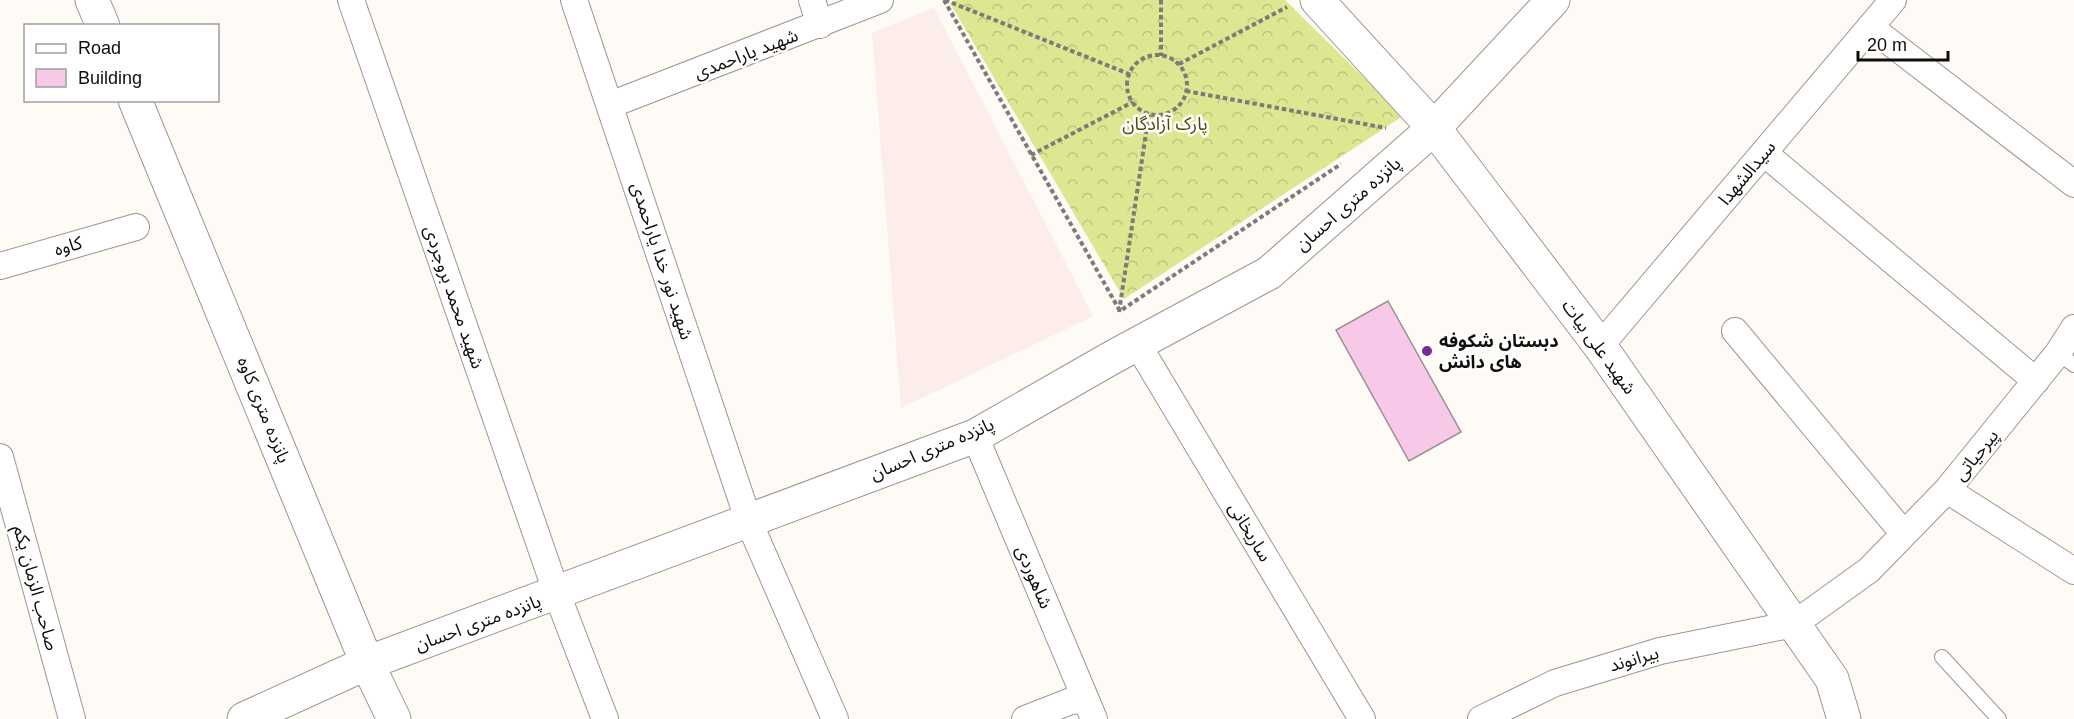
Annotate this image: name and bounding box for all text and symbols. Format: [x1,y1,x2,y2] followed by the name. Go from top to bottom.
[24,24,219,102] legend
[1858,24,1948,62] scale bar
[691,25,801,84] street label: شهید یاراحمدی
[1867,35,1907,55] text: 20 m
[78,38,121,58] text: Road
[78,68,142,88] text: Building
[1122,114,1208,135] park label: پارک آزادگان
[1714,137,1780,209] street label: سیدالشهدا
[1291,153,1405,256] street label: پانزده متری احسان
[626,180,697,343] street label: شهید نور خدا یاراحمدی
[419,223,488,371] street label: شهید محمد بروجردی
[52,232,85,259] street label: کاوه
[1557,296,1640,399] street label: شهید علی بیات
[1439,331,1559,372] place label: دبستان شکوفه های دانش
[1420,344,1434,358] marker: دبستان شکوفه های دانش
[233,354,294,467] street label: پانزده متری کاوه
[867,414,997,485] street label: پانزده متری احسان
[1949,426,2003,485] street label: پیرحیاتی
[1224,499,1275,566] street label: ساریخانی
[7,523,62,654] street label: صاحب الزمان یکم
[1011,542,1056,612] street label: شاهوردی
[412,591,544,656] street label: پانزده متری احسان
[1607,642,1661,677] street label: بیرانوند

